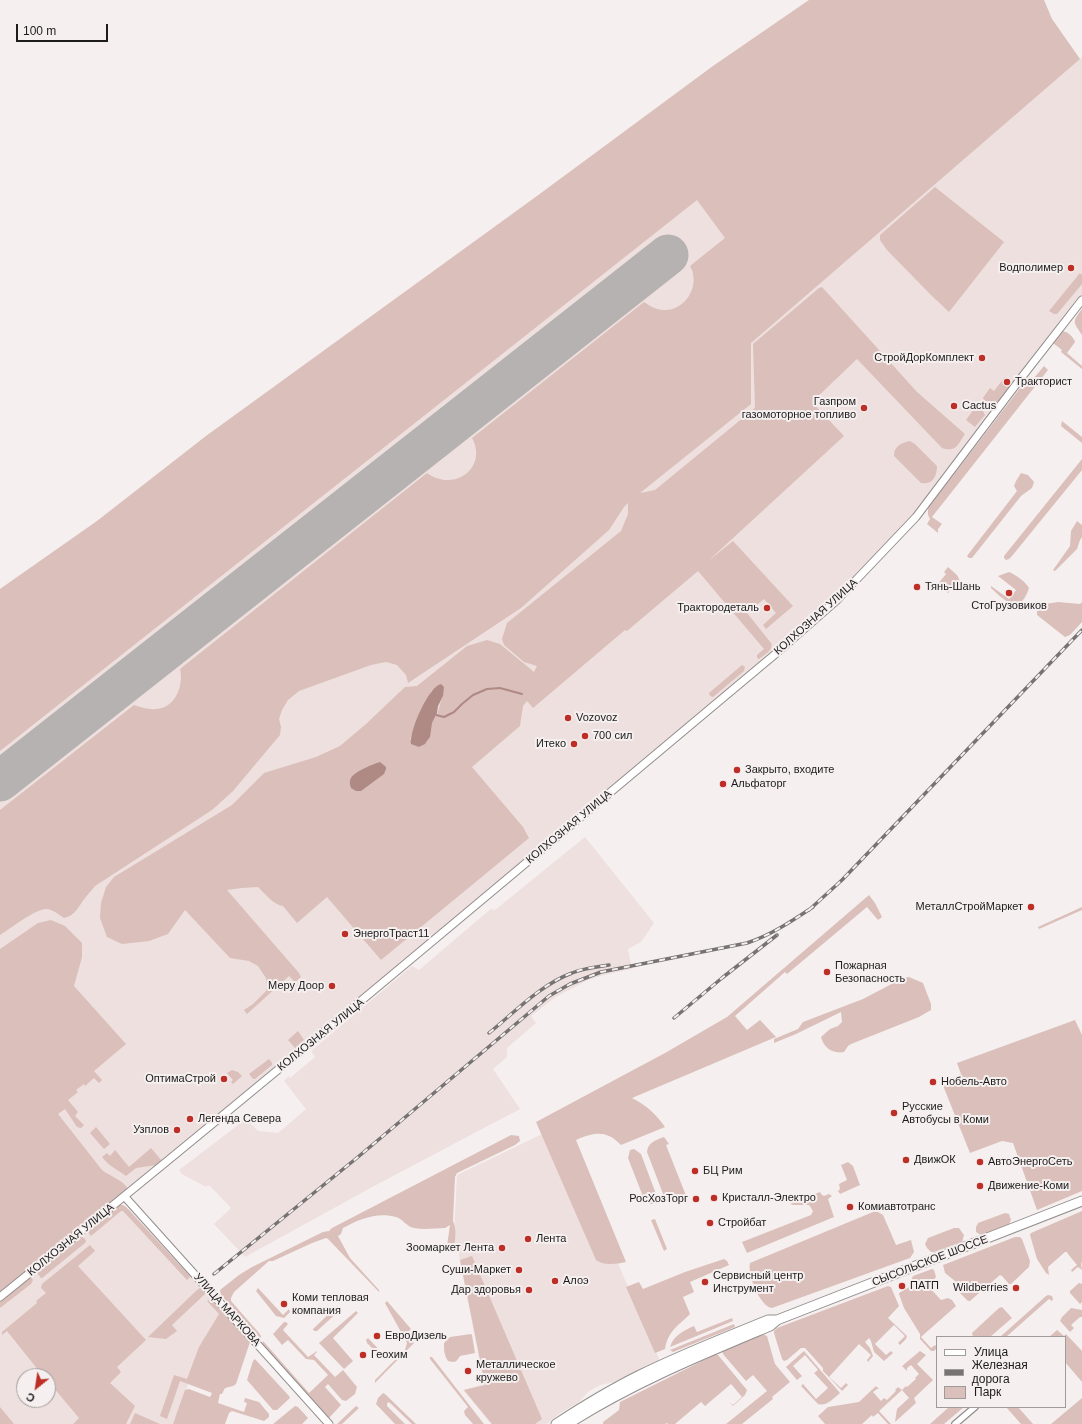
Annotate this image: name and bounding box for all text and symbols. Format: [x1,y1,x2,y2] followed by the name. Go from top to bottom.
[18,16,110,42] scale bar
[23,24,56,38] text: 100 m
[999,261,1063,275] place label: Водполимер
[1066,263,1076,273] marker: Водполимер
[874,351,974,365] place label: СтройДорКомплект
[977,353,987,363] marker: СтройДорКомплект
[1015,375,1072,389] place label: Тракторист
[1002,377,1012,387] marker: Тракторист
[742,395,856,421] place label: Газпром газомоторное топливо
[962,399,996,413] place label: Cactus
[949,401,959,411] marker: Cactus
[859,403,869,413] marker: Газпром газомоторное топливо
[772,576,860,658] street label: КОЛХОЗНАЯ УЛИЦА
[925,580,981,594] place label: Тянь-Шань
[912,582,922,592] marker: Тянь-Шань
[1004,588,1014,598] marker: СтоГрузовиков
[971,599,1047,613] place label: СтоГрузовиков
[677,601,759,615] place label: Трактородеталь
[762,603,772,613] marker: Трактородеталь
[576,711,618,725] place label: Vozovoz
[563,713,573,723] marker: Vozovoz
[593,729,632,743] place label: 700 сил
[580,731,590,741] marker: 700 сил
[536,737,566,751] place label: Итеко
[569,739,579,749] marker: Итеко
[745,763,834,777] place label: Закрыто, входите
[732,765,742,775] marker: Закрыто, входите
[731,777,787,791] place label: Альфаторг
[718,779,728,789] marker: Альфаторг
[524,787,614,867] street label: КОЛХОЗНАЯ УЛИЦА
[915,900,1023,914] place label: МеталлСтройМаркет
[1026,902,1036,912] marker: МеталлСтройМаркет
[353,927,429,941] place label: ЭнергоТраст11
[340,929,350,939] marker: ЭнергоТраст11
[835,959,905,985] place label: Пожарная Безопасность
[822,967,832,977] marker: Пожарная Безопасность
[268,979,324,993] place label: Меру Доор
[327,981,337,991] marker: Меру Доор
[275,996,367,1074] street label: КОЛХОЗНАЯ УЛИЦА
[145,1072,216,1086] place label: ОптимаСтрой
[219,1074,229,1084] marker: ОптимаСтрой
[941,1075,1007,1089] place label: Нобель-Авто
[928,1077,938,1087] marker: Нобель-Авто
[902,1100,989,1126] place label: Русские Автобусы в Коми
[889,1108,899,1118] marker: Русские Автобусы в Коми
[198,1112,281,1126] place label: Легенда Севера
[185,1114,195,1124] marker: Легенда Севера
[133,1123,169,1137] place label: Узплов
[172,1125,182,1135] marker: Узплов
[914,1153,956,1167] place label: ДвижОК
[901,1155,911,1165] marker: ДвижОК
[988,1155,1073,1169] place label: АвтоЭнергоСеть
[975,1157,985,1167] marker: АвтоЭнергоСеть
[703,1164,742,1178] place label: БЦ Рим
[690,1166,700,1176] marker: БЦ Рим
[988,1179,1069,1193] place label: Движение-Коми
[975,1181,985,1191] marker: Движение-Коми
[722,1191,816,1205] place label: Кристалл-Электро
[629,1192,688,1206] place label: РосХозТорг
[709,1193,719,1203] marker: Кристалл-Электро
[691,1194,701,1204] marker: РосХозТорг
[858,1200,936,1214] place label: Комиавтотранс
[25,1201,117,1279] street label: КОЛХОЗНАЯ УЛИЦА
[845,1202,855,1212] marker: Комиавтотранс
[718,1216,766,1230] place label: Стройбат
[705,1218,715,1228] marker: Стройбат
[536,1232,566,1246] place label: Лента
[870,1233,990,1289] street label: СЫСОЛЬСКОЕ ШОССЕ
[523,1234,533,1244] marker: Лента
[406,1241,494,1255] place label: Зоомаркет Лента
[497,1243,507,1253] marker: Зоомаркет Лента
[442,1263,511,1277] place label: Суши-Маркет
[514,1265,524,1275] marker: Суши-Маркет
[713,1269,803,1295] place label: Сервисный центр Инструмент
[191,1271,263,1349] street label: УЛИЦА МАРКОВА
[563,1274,589,1288] place label: Алоэ
[550,1276,560,1286] marker: Алоэ
[700,1277,710,1287] marker: Сервисный центр Инструмент
[910,1279,939,1293] place label: ПАТП
[897,1281,907,1291] marker: ПАТП
[953,1281,1008,1295] place label: Wildberries
[451,1283,521,1297] place label: Дар здоровья
[1011,1283,1021,1293] marker: Wildberries
[524,1285,534,1295] marker: Дар здоровья
[292,1291,369,1317] place label: Коми тепловая компания
[279,1299,289,1309] marker: Коми тепловая компания
[385,1329,447,1343] place label: ЕвроДизель
[372,1331,382,1341] marker: ЕвроДизель
[936,1336,1066,1408] legend
[974,1345,1008,1359] text: Улица
[371,1348,408,1362] place label: Геохим
[358,1350,368,1360] marker: Геохим
[476,1358,556,1384] place label: Металлическое кружево
[972,1358,1028,1386] text: Железная дорога
[463,1366,473,1376] marker: Металлическое кружево
[16,1368,56,1408] north arrow
[974,1385,1001,1399] text: Парк
[24,1390,37,1405] text: С

